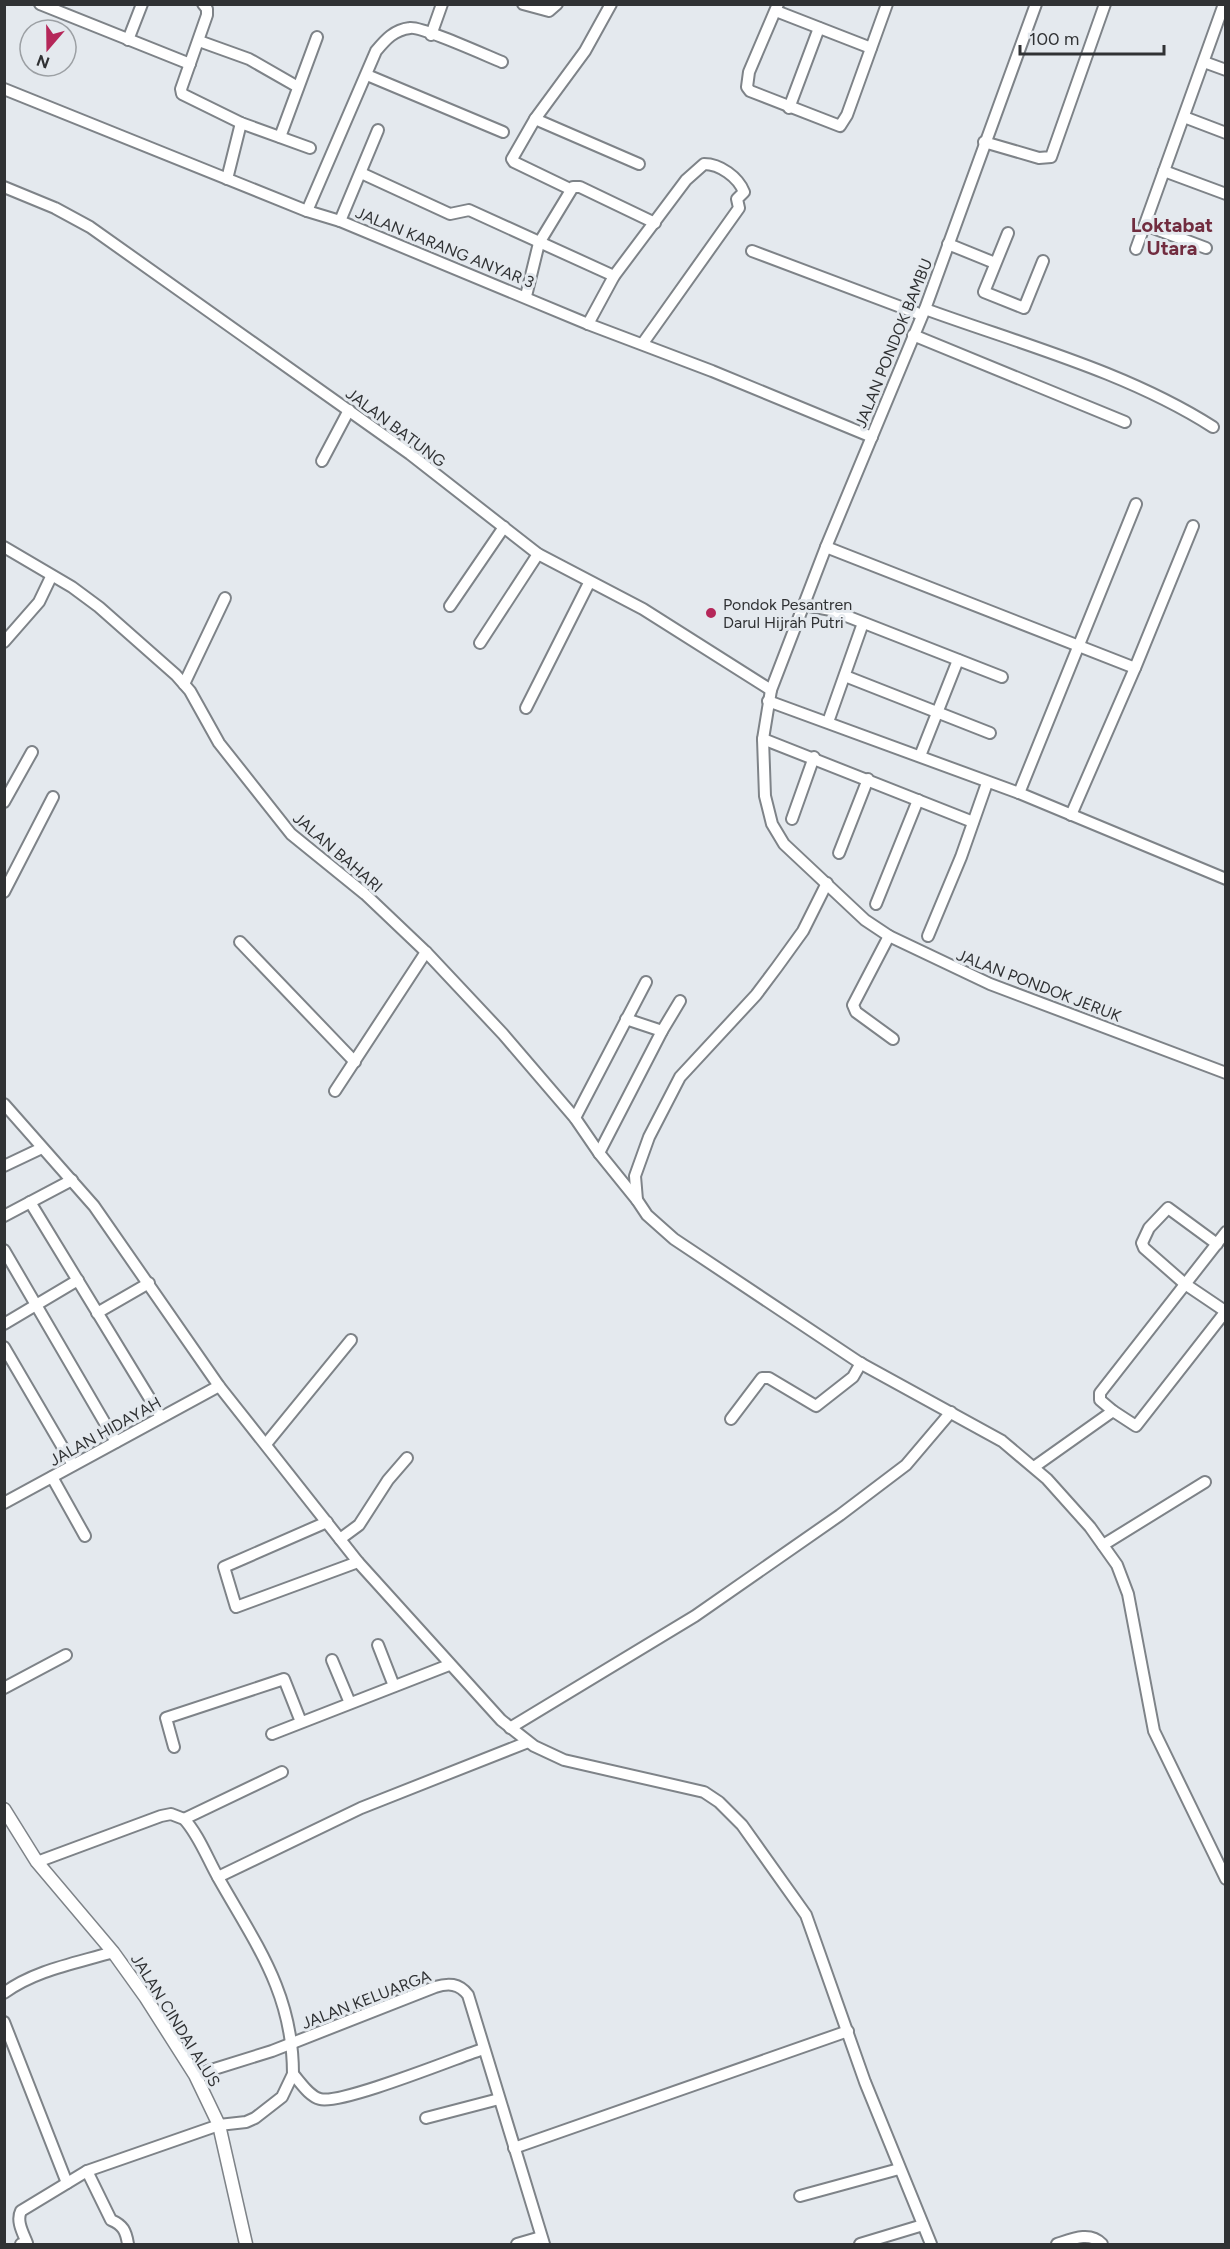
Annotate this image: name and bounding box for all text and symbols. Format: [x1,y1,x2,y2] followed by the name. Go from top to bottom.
[18,18,78,78] north arrow
[1020,18,1164,56] scale bar
[1029,28,1079,50] text: 100 m
[34,51,52,73] text: N
[353,203,537,292] street label: JALAN KARANG ANYAR 3
[1131,213,1213,260] district label: Loktabat Utara
[851,256,936,431] street label: JALAN PONDOK BAMBU
[342,384,449,471] street label: JALAN BATUNG
[723,595,852,632] place label: Pondok Pesantren Darul Hijrah Putri
[704,606,718,620] marker: Pondok Pesantren Darul Hijrah Putri
[289,808,386,896] street label: JALAN BAHARI
[954,945,1124,1026] street label: JALAN PONDOK JERUK
[46,1393,165,1470] street label: JALAN HIDAYAH
[127,1950,224,2090] street label: JALAN CINDAI ALUS
[299,1966,434,2033] street label: JALAN KELUARGA

